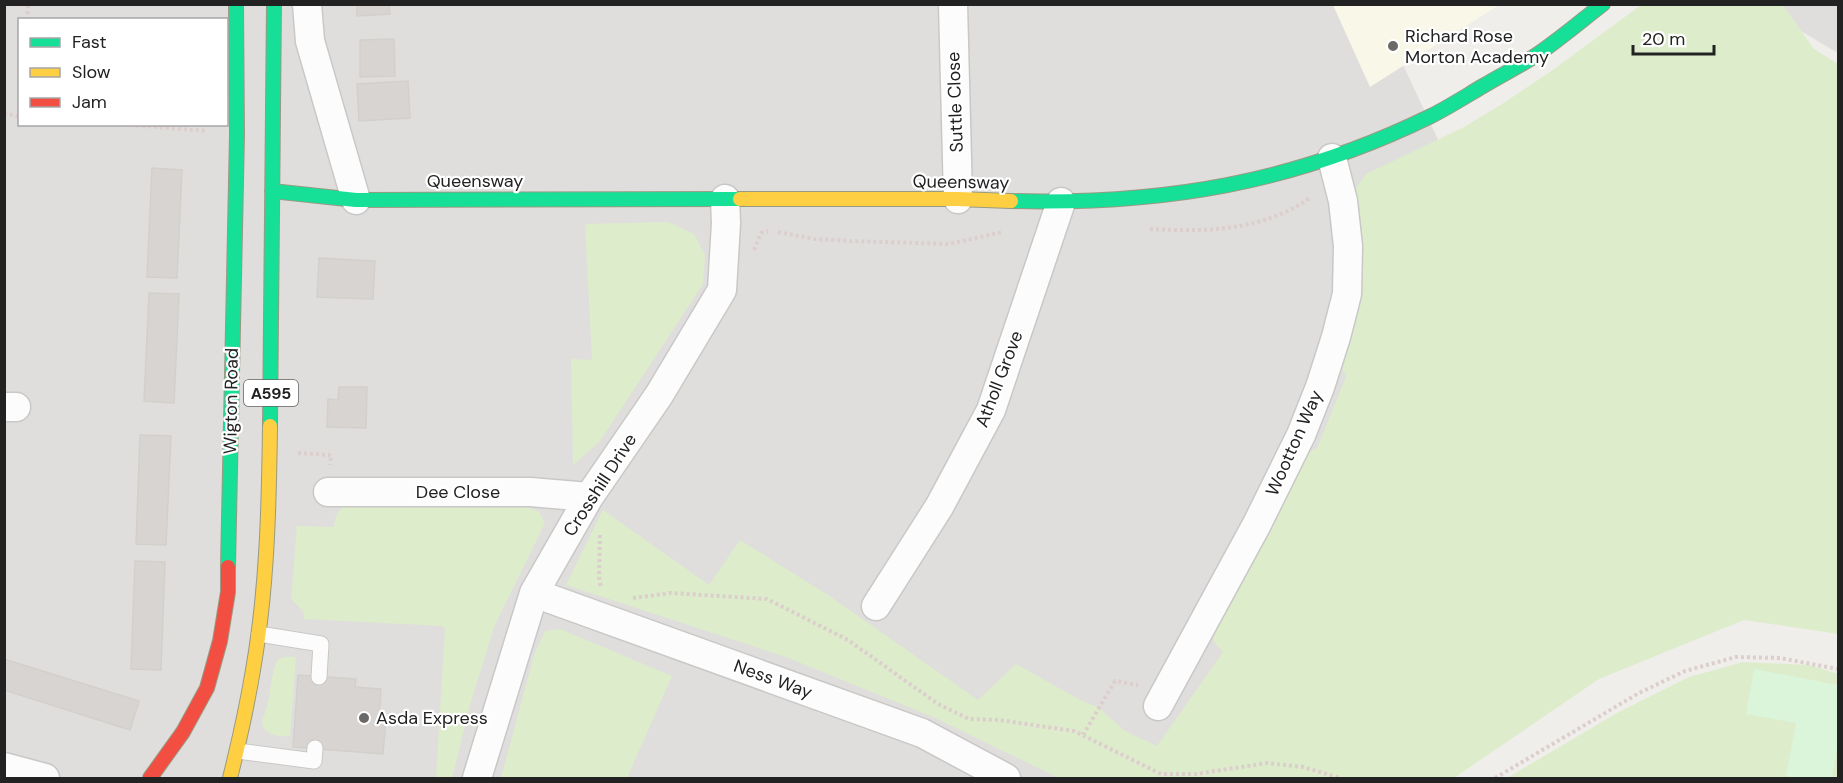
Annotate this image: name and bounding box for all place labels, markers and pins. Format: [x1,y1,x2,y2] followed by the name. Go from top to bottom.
[1405,24,1549,69] place label: Richard Rose Morton Academy
[1386,39,1400,53] marker: Richard Rose Morton Academy
[376,706,488,730] place label: Asda Express
[357,711,371,725] marker: Asda Express

